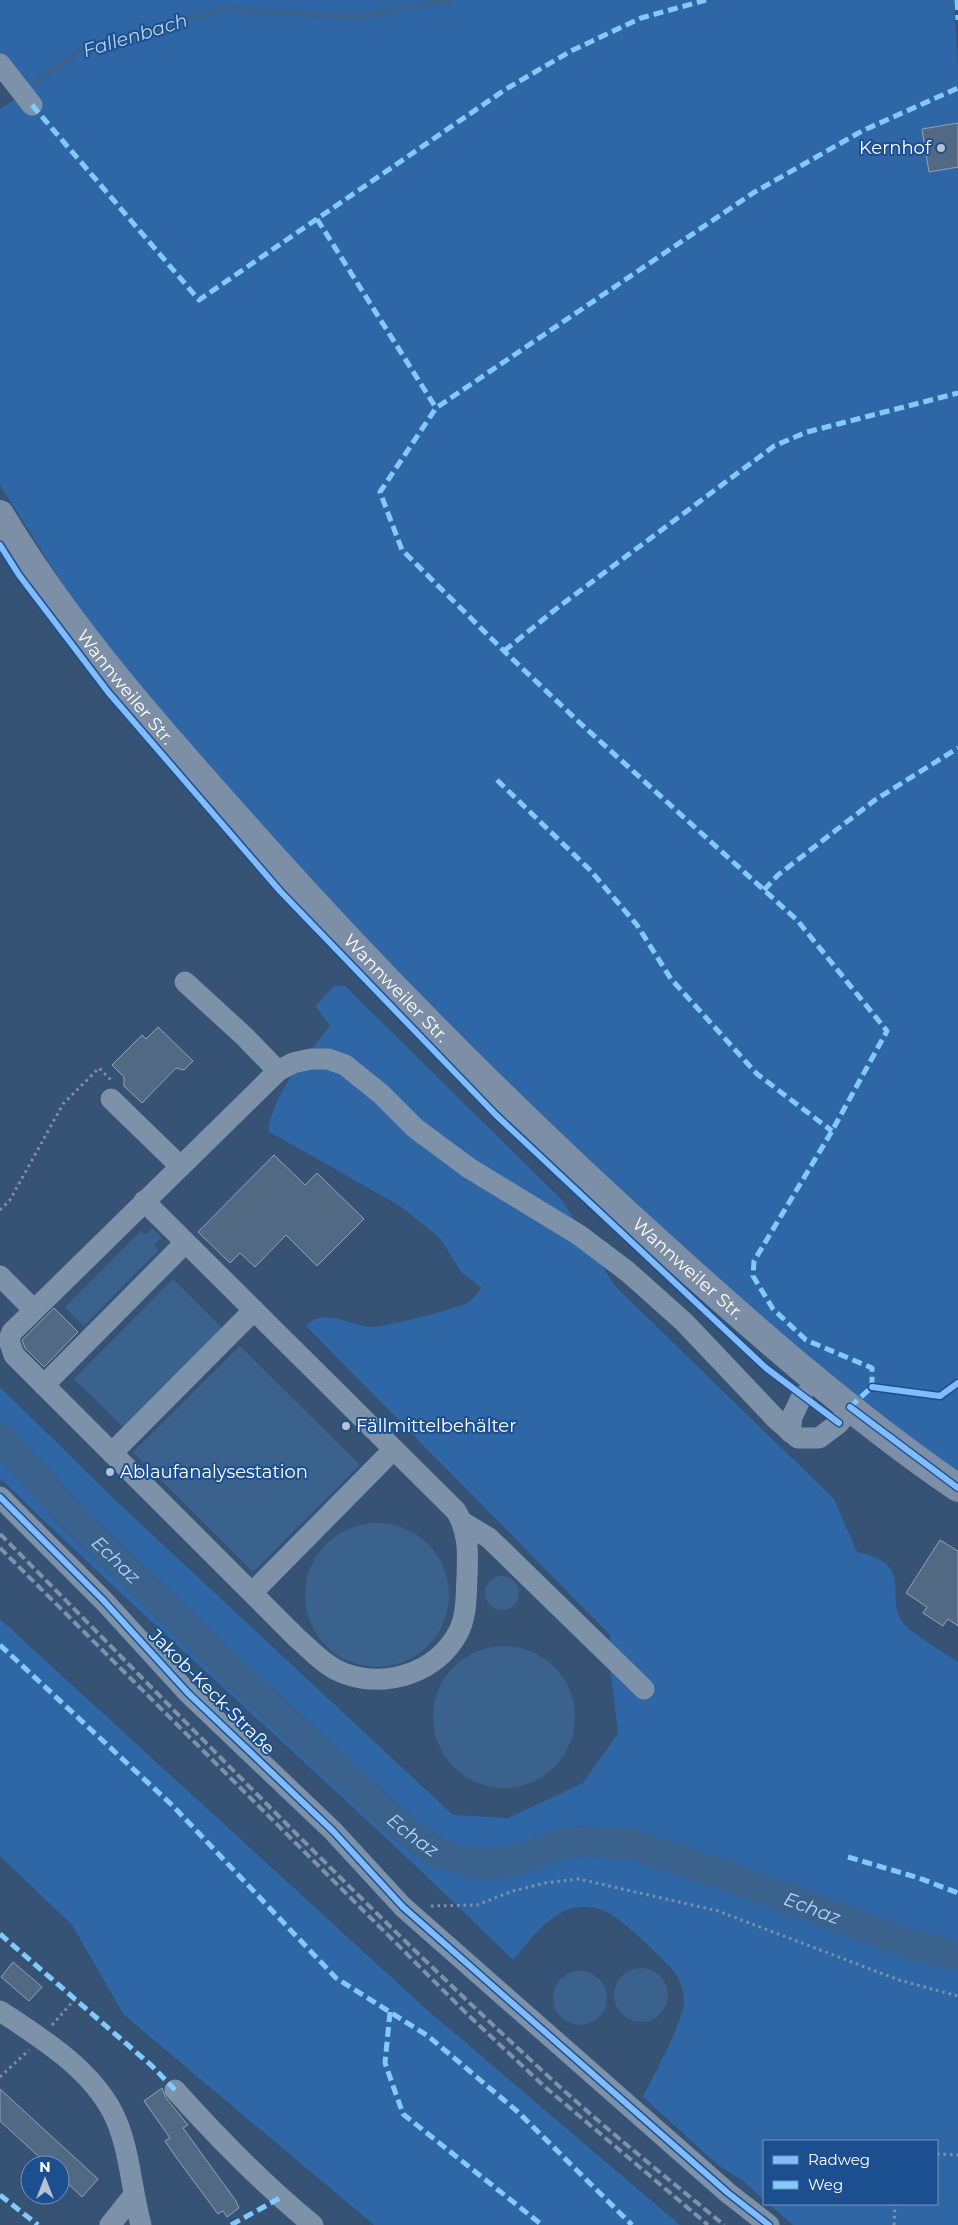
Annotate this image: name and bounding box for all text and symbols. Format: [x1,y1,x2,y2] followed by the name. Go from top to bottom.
[80,9,190,62] water label: Fallenbach
[859,137,932,159] place label: Kernhof
[935,142,947,154] marker: Kernhof
[72,625,179,749] street label: Wannweiler Str.
[339,930,453,1047] street label: Wannweiler Str.
[628,1213,748,1324] street label: Wannweiler Str.
[356,1415,516,1437] place label: Fällmittelbehälter
[340,1420,352,1432] marker: Fällmittelbehälter
[120,1461,308,1483] place label: Ablaufanalysestation
[104,1466,116,1478] marker: Ablaufanalysestation
[87,1531,145,1589] water label: Echaz
[144,1624,280,1760] street label: Jakob-Keck-Straße
[382,1808,443,1862] water label: Echaz
[781,1887,844,1929] water label: Echaz
[763,2140,938,2205] legend
[808,2150,870,2169] text: Radweg
[20,2155,70,2205] north arrow
[39,2158,51,2176] text: N
[808,2175,843,2194] text: Weg

